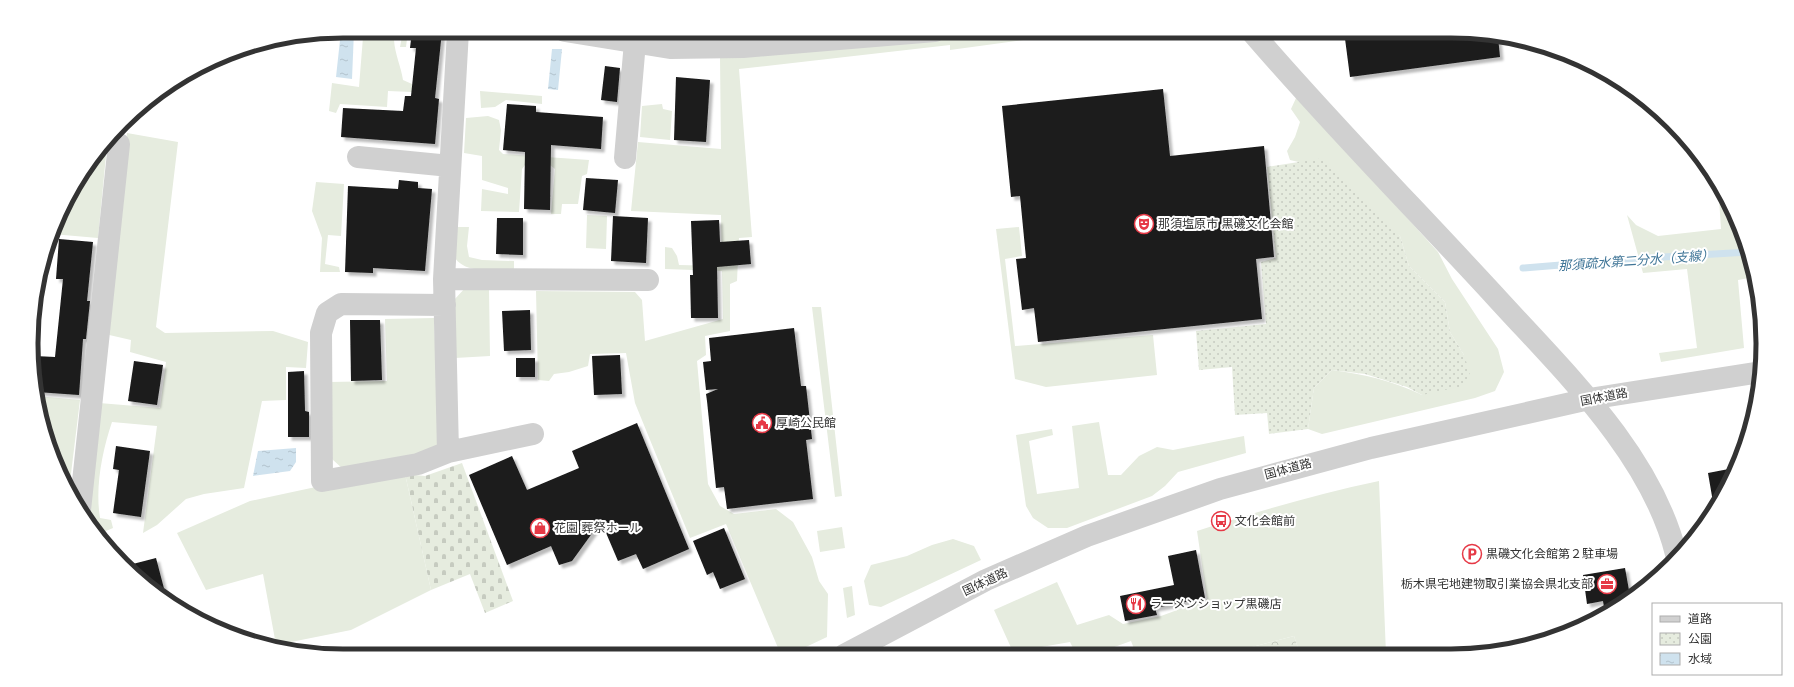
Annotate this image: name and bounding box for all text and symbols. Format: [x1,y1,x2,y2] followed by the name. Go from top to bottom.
[1133,213,1155,235] theatre icon: 那須塩原市 黒磯文化会館
[1158,216,1293,231] place label: 那須塩原市 黒磯文化会館
[1558,247,1714,273] water label: 那須疏水第二分水（支線）
[1579,385,1629,408] street label: 国体道路
[751,412,773,434] public building icon: 厚崎公民館
[776,415,836,430] place label: 厚崎公民館
[1263,455,1313,482] street label: 国体道路
[1210,510,1232,532] bus stop icon: 文化会館前
[1235,513,1295,528] place label: 文化会館前
[529,517,551,539] shop icon: 花園 葬祭ホール
[554,520,641,535] place label: 花園 葬祭ホール
[1461,543,1483,565] parking icon: 黒磯文化会館第２駐車場
[1486,546,1618,561] place label: 黒磯文化会館第２駐車場
[960,565,1010,598] street label: 国体道路
[1596,573,1618,595] office icon: 栃木県宅地建物取引業協会県北支部
[1401,576,1593,591] place label: 栃木県宅地建物取引業協会県北支部
[1125,593,1147,615] restaurant icon: ラーメンショップ黒磯店
[1150,596,1282,611] place label: ラーメンショップ黒磯店
[1652,603,1782,675] legend
[1688,611,1712,626] text: 道路
[1688,631,1712,646] text: 公園
[1688,651,1712,666] text: 水域

